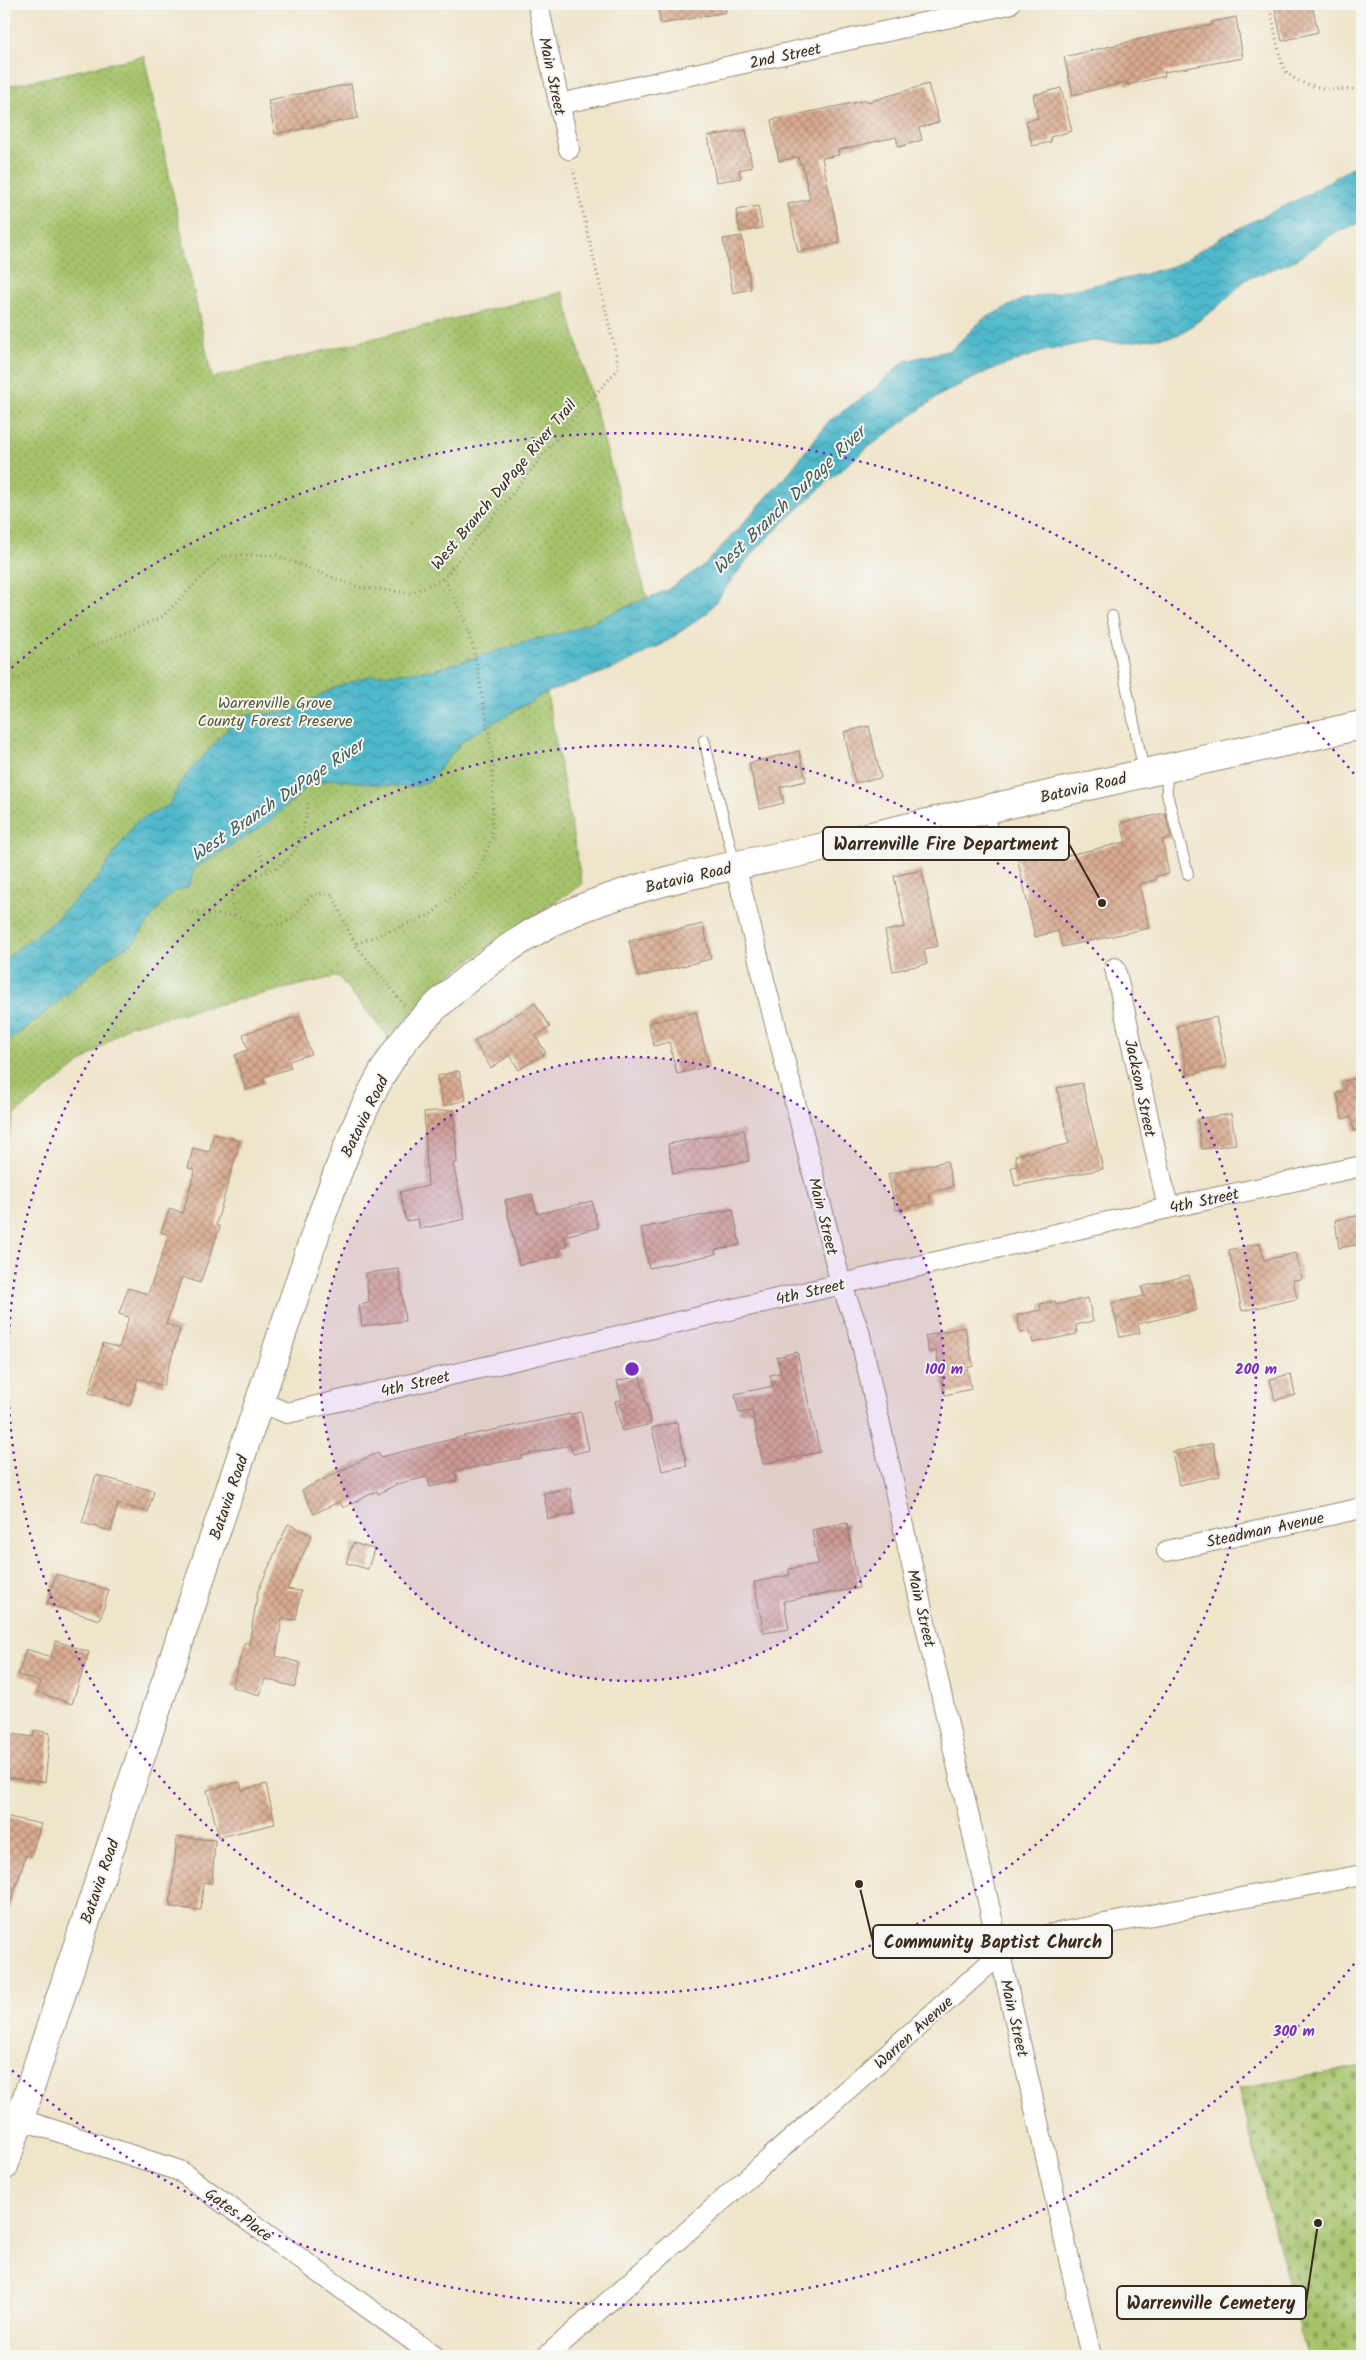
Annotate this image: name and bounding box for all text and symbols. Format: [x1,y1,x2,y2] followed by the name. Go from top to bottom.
[531,35,572,119] street label: Main Street
[747,37,824,76] street label: 2nd Street
[425,394,583,576] street label: West Branch DuPage River Trail
[707,417,876,582] water label: West Branch DuPage River
[197,691,353,734] park label: Warrenville Grove County Forest Preserve
[186,730,374,870] water label: West Branch DuPage River
[1038,766,1130,811] street label: Batavia Road
[823,827,1069,860] callout: Warrenville Fire Department
[833,831,1059,860] text: Warrenville Fire Department
[643,856,735,901] street label: Batavia Road
[1117,1037,1162,1140] street label: Jackson Street
[335,1071,396,1162] street label: Batavia Road
[801,1175,844,1259] street label: Main Street
[1167,1182,1242,1221] street label: 4th Street
[773,1272,848,1313] street label: 4th Street
[925,1358,963,1382] text: 100 m
[1235,1358,1277,1382] text: 200 m
[623,1360,641,1378] centre of rings
[378,1364,453,1405] street label: 4th Street
[203,1451,256,1543] street label: Batavia Road
[1204,1506,1326,1555] street label: Steadman Avenue
[899,1567,942,1651] street label: Main Street
[74,1835,127,1927] street label: Batavia Road
[873,1925,1112,1958] callout: Community Baptist Church
[884,1929,1102,1958] text: Community Baptist Church
[992,1977,1035,2061] street label: Main Street
[869,1990,959,2076] street label: Warren Avenue
[1272,2020,1315,2044] text: 300 m
[199,2182,277,2248] street label: Gates Place
[1117,2286,1306,2319] callout: Warrenville Cemetery
[1127,2290,1296,2319] text: Warrenville Cemetery

